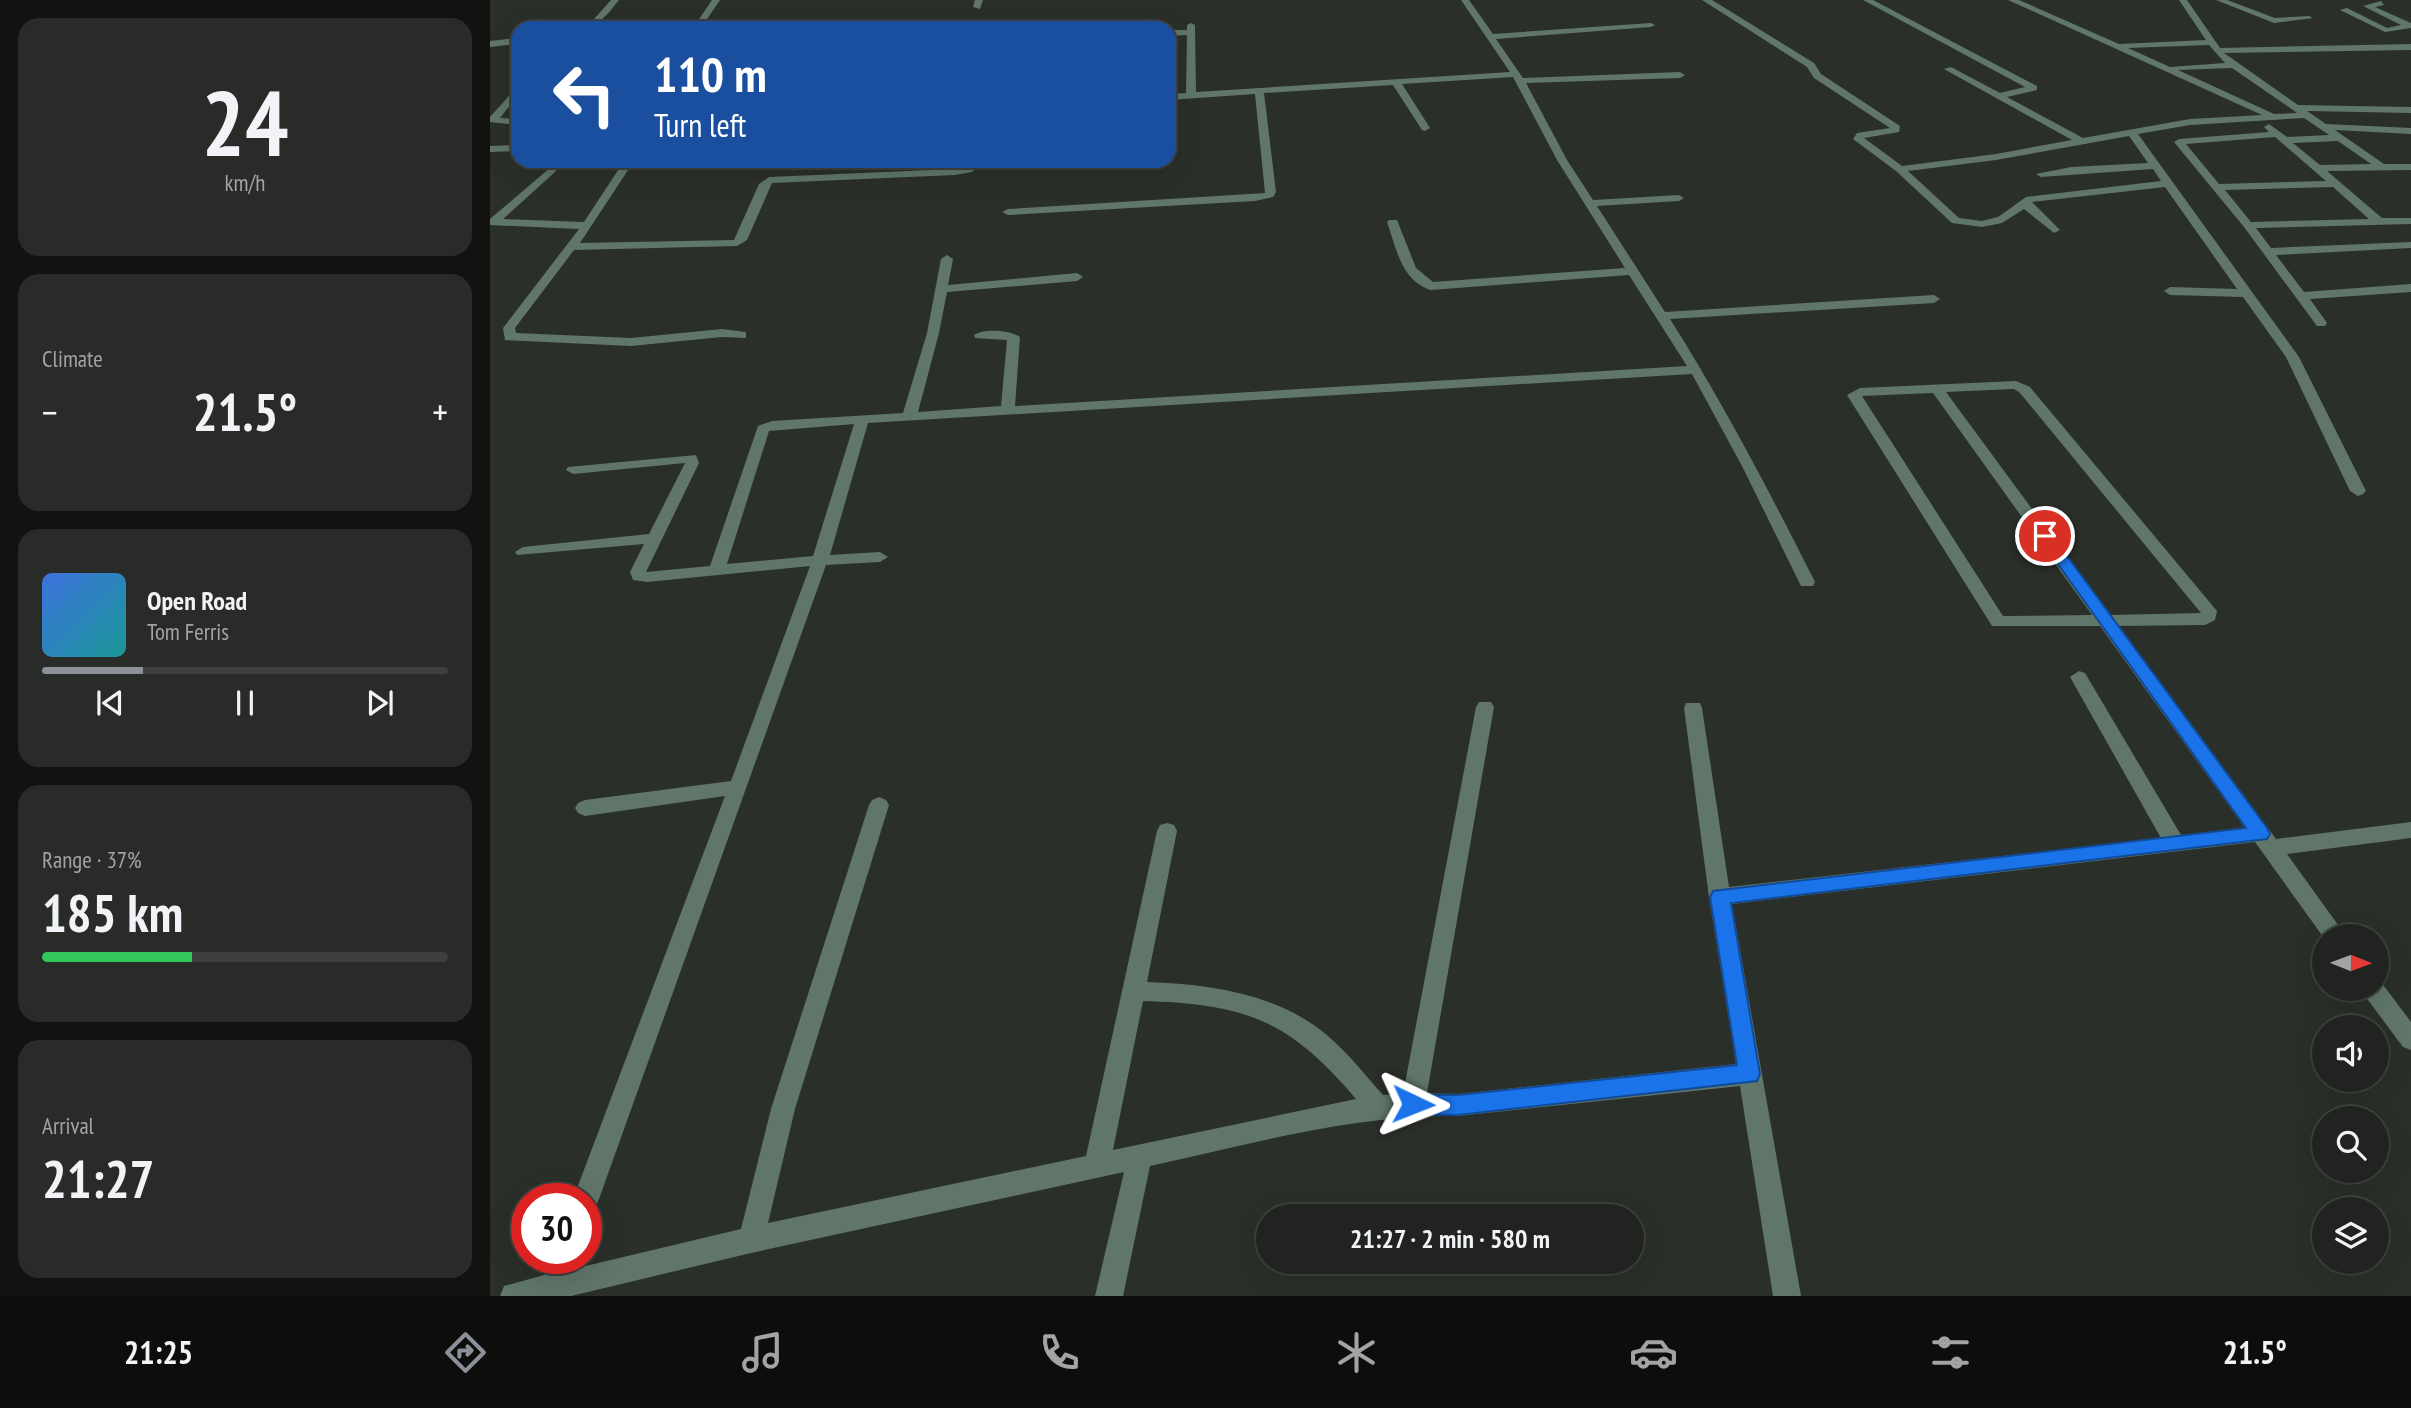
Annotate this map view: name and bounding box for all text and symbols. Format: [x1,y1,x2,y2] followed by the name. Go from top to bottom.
[654,42,767,106] text: 110 m
[539,49,630,140] icon: left
[202,63,289,181] text: 24
[654,104,746,146] text: Turn left
[225,168,265,197] text: km/h
[42,344,103,373] text: Climate
[193,378,297,445] text: 21.5°
[42,387,58,436] text: −
[432,387,448,436] text: +
[2015,506,2075,566] pin
[2026,517,2064,555] icon: arrive
[147,584,247,617] text: Open Road
[147,617,229,646] text: Tom Ferris
[91,684,129,722] icon: previous
[226,684,264,722] icon: pause
[361,684,399,722] icon: next
[42,845,142,874] text: Range · 37%
[42,879,183,946] text: 185 km
[2312,924,2389,1001] north arrow
[2312,924,2389,1274] map controls
[2312,1015,2389,1092] button: sound
[1376,1067,1450,1141] position arrow
[2312,1106,2389,1183] button: search
[42,1111,94,1140] text: Arrival
[42,1145,154,1212] text: 21:27
[511,1183,602,1274] speed limit sign: 30
[2312,1197,2389,1274] button: layers
[1350,1222,1550,1255] text: 21:27 · 2 min · 580 m
[441,1328,490,1377] icon: directions
[738,1328,787,1377] icon: music
[1035,1328,1084,1377] icon: phone
[1332,1328,1381,1377] icon: climate
[1629,1328,1678,1377] icon: car
[1926,1328,1975,1377] icon: filters
[124,1331,193,1373] text: 21:25
[2223,1331,2287,1373] text: 21.5°

